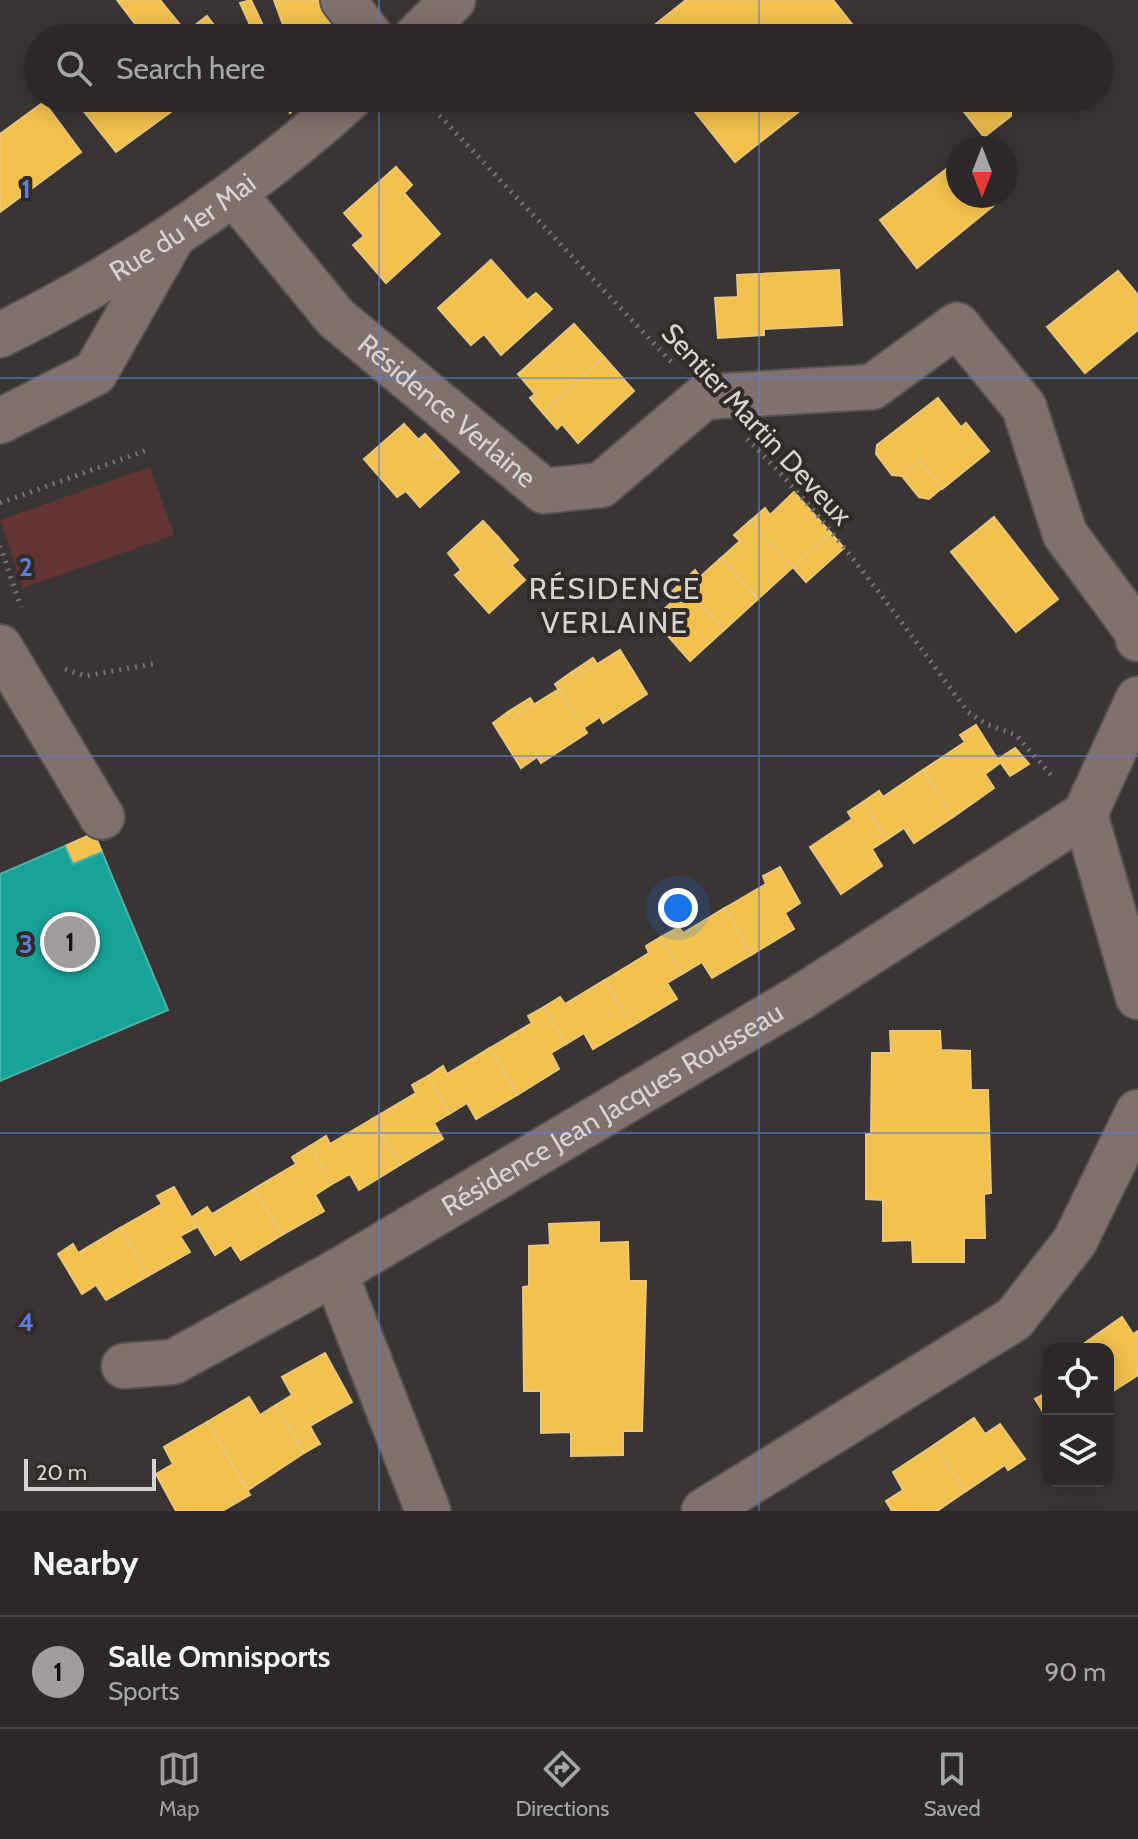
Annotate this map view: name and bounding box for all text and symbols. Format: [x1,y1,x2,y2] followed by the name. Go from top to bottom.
[24,24,1114,112] search box
[52,46,96,90] icon: search
[116,50,265,87] text: Search here
[946,136,1018,208] north arrow
[103,166,262,289] street label: Rue du 1er Mai
[21,173,31,205] text: 1
[655,316,859,532] street label: Sentier Martin Deveux
[351,327,543,495] street label: Résidence Verlaine
[19,551,33,583] text: 2
[529,570,701,641] district label: RÉSIDENCE VERLAINE
[658,888,698,928] your location
[44,912,96,972] pin: 1
[19,928,33,960] text: 3
[435,995,789,1223] street label: Résidence Jean Jacques Rousseau
[18,1306,34,1338] text: 4
[1042,1343,1114,1487] map controls
[1042,1343,1114,1415] button: locate
[1042,1415,1114,1487] button: layers
[24,1455,156,1491] scale bar
[36,1459,87,1486] text: 20 m
[32,1542,139,1584] text: Nearby
[108,1638,330,1675] text: Salle Omnisports
[53,1656,63,1688] text: 1
[1044,1656,1106,1688] text: 90 m
[108,1675,180,1707] text: Sports
[157,1747,201,1822] tab: Map
[515,1747,609,1822] tab: Directions
[924,1747,981,1822] tab: Saved

